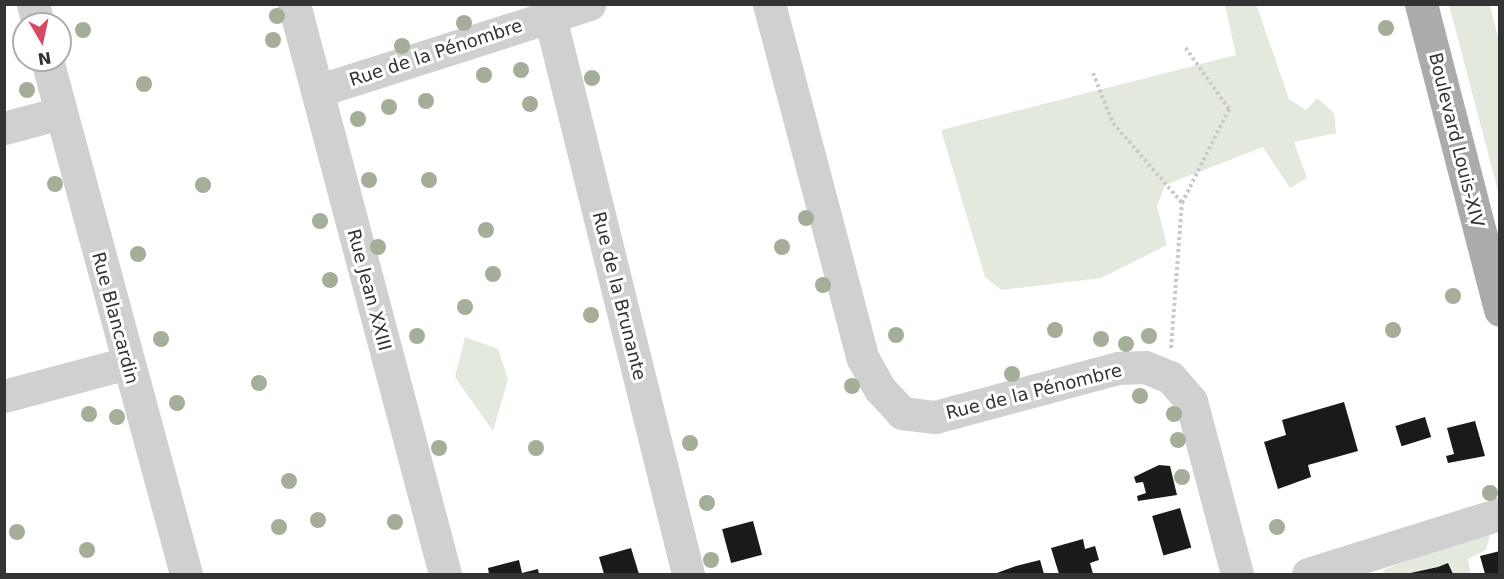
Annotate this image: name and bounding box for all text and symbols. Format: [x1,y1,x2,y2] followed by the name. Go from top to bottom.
[12,12,72,72] north arrow
[347,15,525,91] street label: Rue de la Pénombre
[36,48,53,69] text: N
[1424,51,1488,229] street label: Boulevard Louis-XIV
[588,209,650,383] street label: Rue de la Brunante
[342,227,396,353] street label: Rue Jean XXIII
[87,250,143,386] street label: Rue Blancardin
[944,360,1124,424] street label: Rue de la Pénombre

